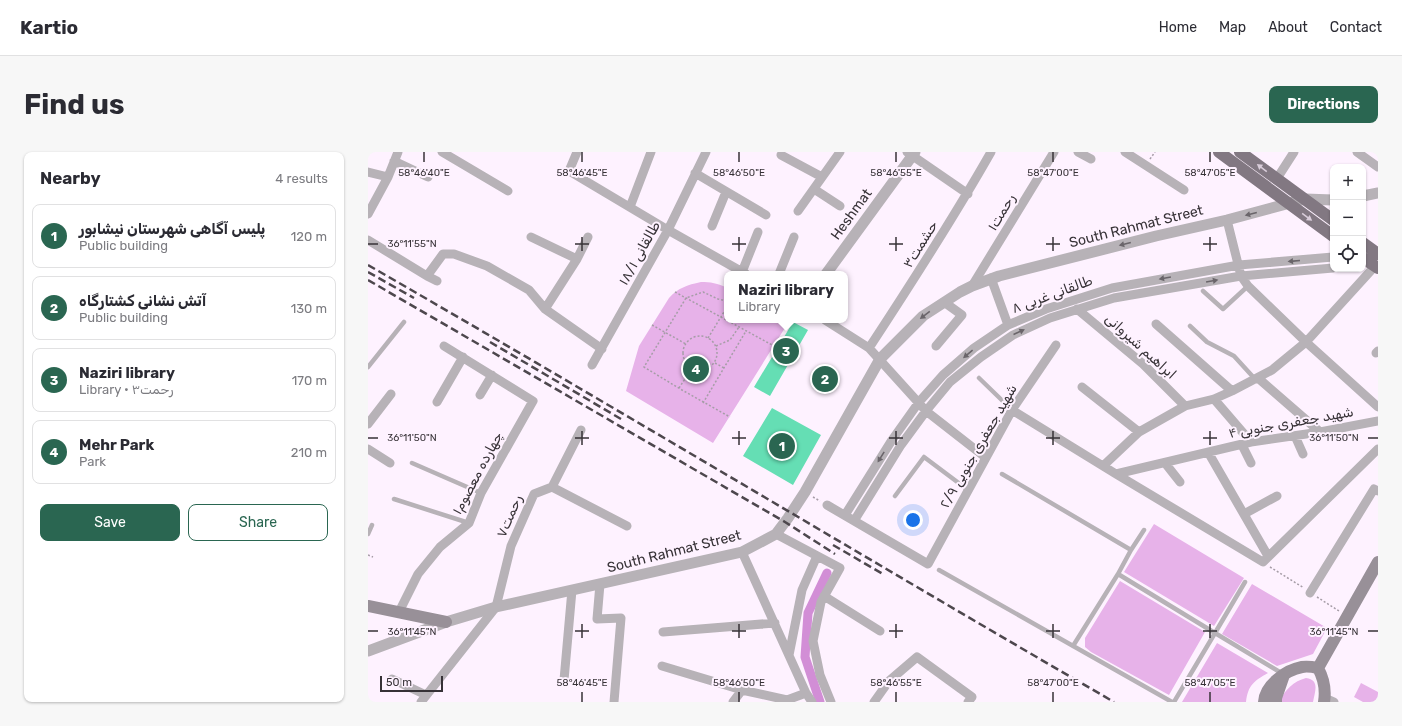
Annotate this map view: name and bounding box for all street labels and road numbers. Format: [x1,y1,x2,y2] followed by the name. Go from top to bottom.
[827,185,876,243] street label: Heshmat
[984,191,1019,234] street label: رحمت۱
[1067,201,1205,251] street label: South Rahmat Street
[899,217,942,271] street label: حشمت۳
[615,218,664,288] street label: طالقانی ۱۸/۱
[1009,272,1095,317] street label: طالقانی غربی ۸
[1102,310,1180,383] street label: ابراهیم شیروانی
[936,381,1021,511] street label: شهید جعفری جنوبی ۲/۹
[1227,403,1355,442] street label: شهید جعفری جنوبی ۴
[449,429,507,518] street label: چهارده معصوم۱
[493,492,526,540] street label: رحمت۷
[605,526,743,576] street label: South Rahmat Street

